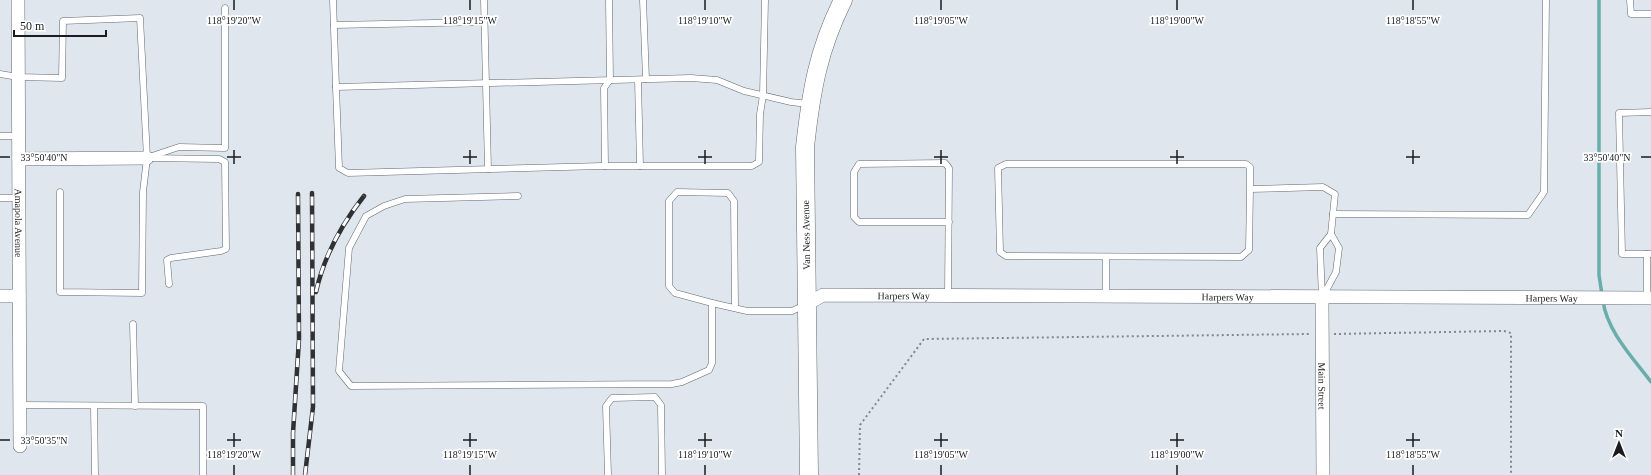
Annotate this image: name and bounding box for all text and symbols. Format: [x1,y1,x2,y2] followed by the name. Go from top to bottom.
[14,12,106,38] scale bar
[207,15,262,26] text: 118°19'20"W
[443,15,498,26] text: 118°19'15"W
[678,15,733,26] text: 118°19'10"W
[914,15,969,26] text: 118°19'05"W
[1150,15,1205,26] text: 118°19'00"W
[1386,15,1441,26] text: 118°18'55"W
[20,19,45,33] text: 50 m
[20,152,68,163] text: 33°50'40"N
[1583,152,1631,163] text: 33°50'40"N
[13,188,25,258] street label: Amapola Avenue
[800,199,812,270] street label: Van Ness Avenue
[878,290,930,301] street label: Harpers Way
[1202,291,1254,302] street label: Harpers Way
[1526,292,1578,303] street label: Harpers Way
[1317,362,1328,410] street label: Main Street
[1599,423,1639,463] north arrow
[1615,427,1623,439] text: N
[20,435,68,446] text: 33°50'35"N
[207,449,262,460] text: 118°19'20"W
[443,449,498,460] text: 118°19'15"W
[678,449,733,460] text: 118°19'10"W
[914,449,969,460] text: 118°19'05"W
[1150,449,1205,460] text: 118°19'00"W
[1386,449,1441,460] text: 118°18'55"W

